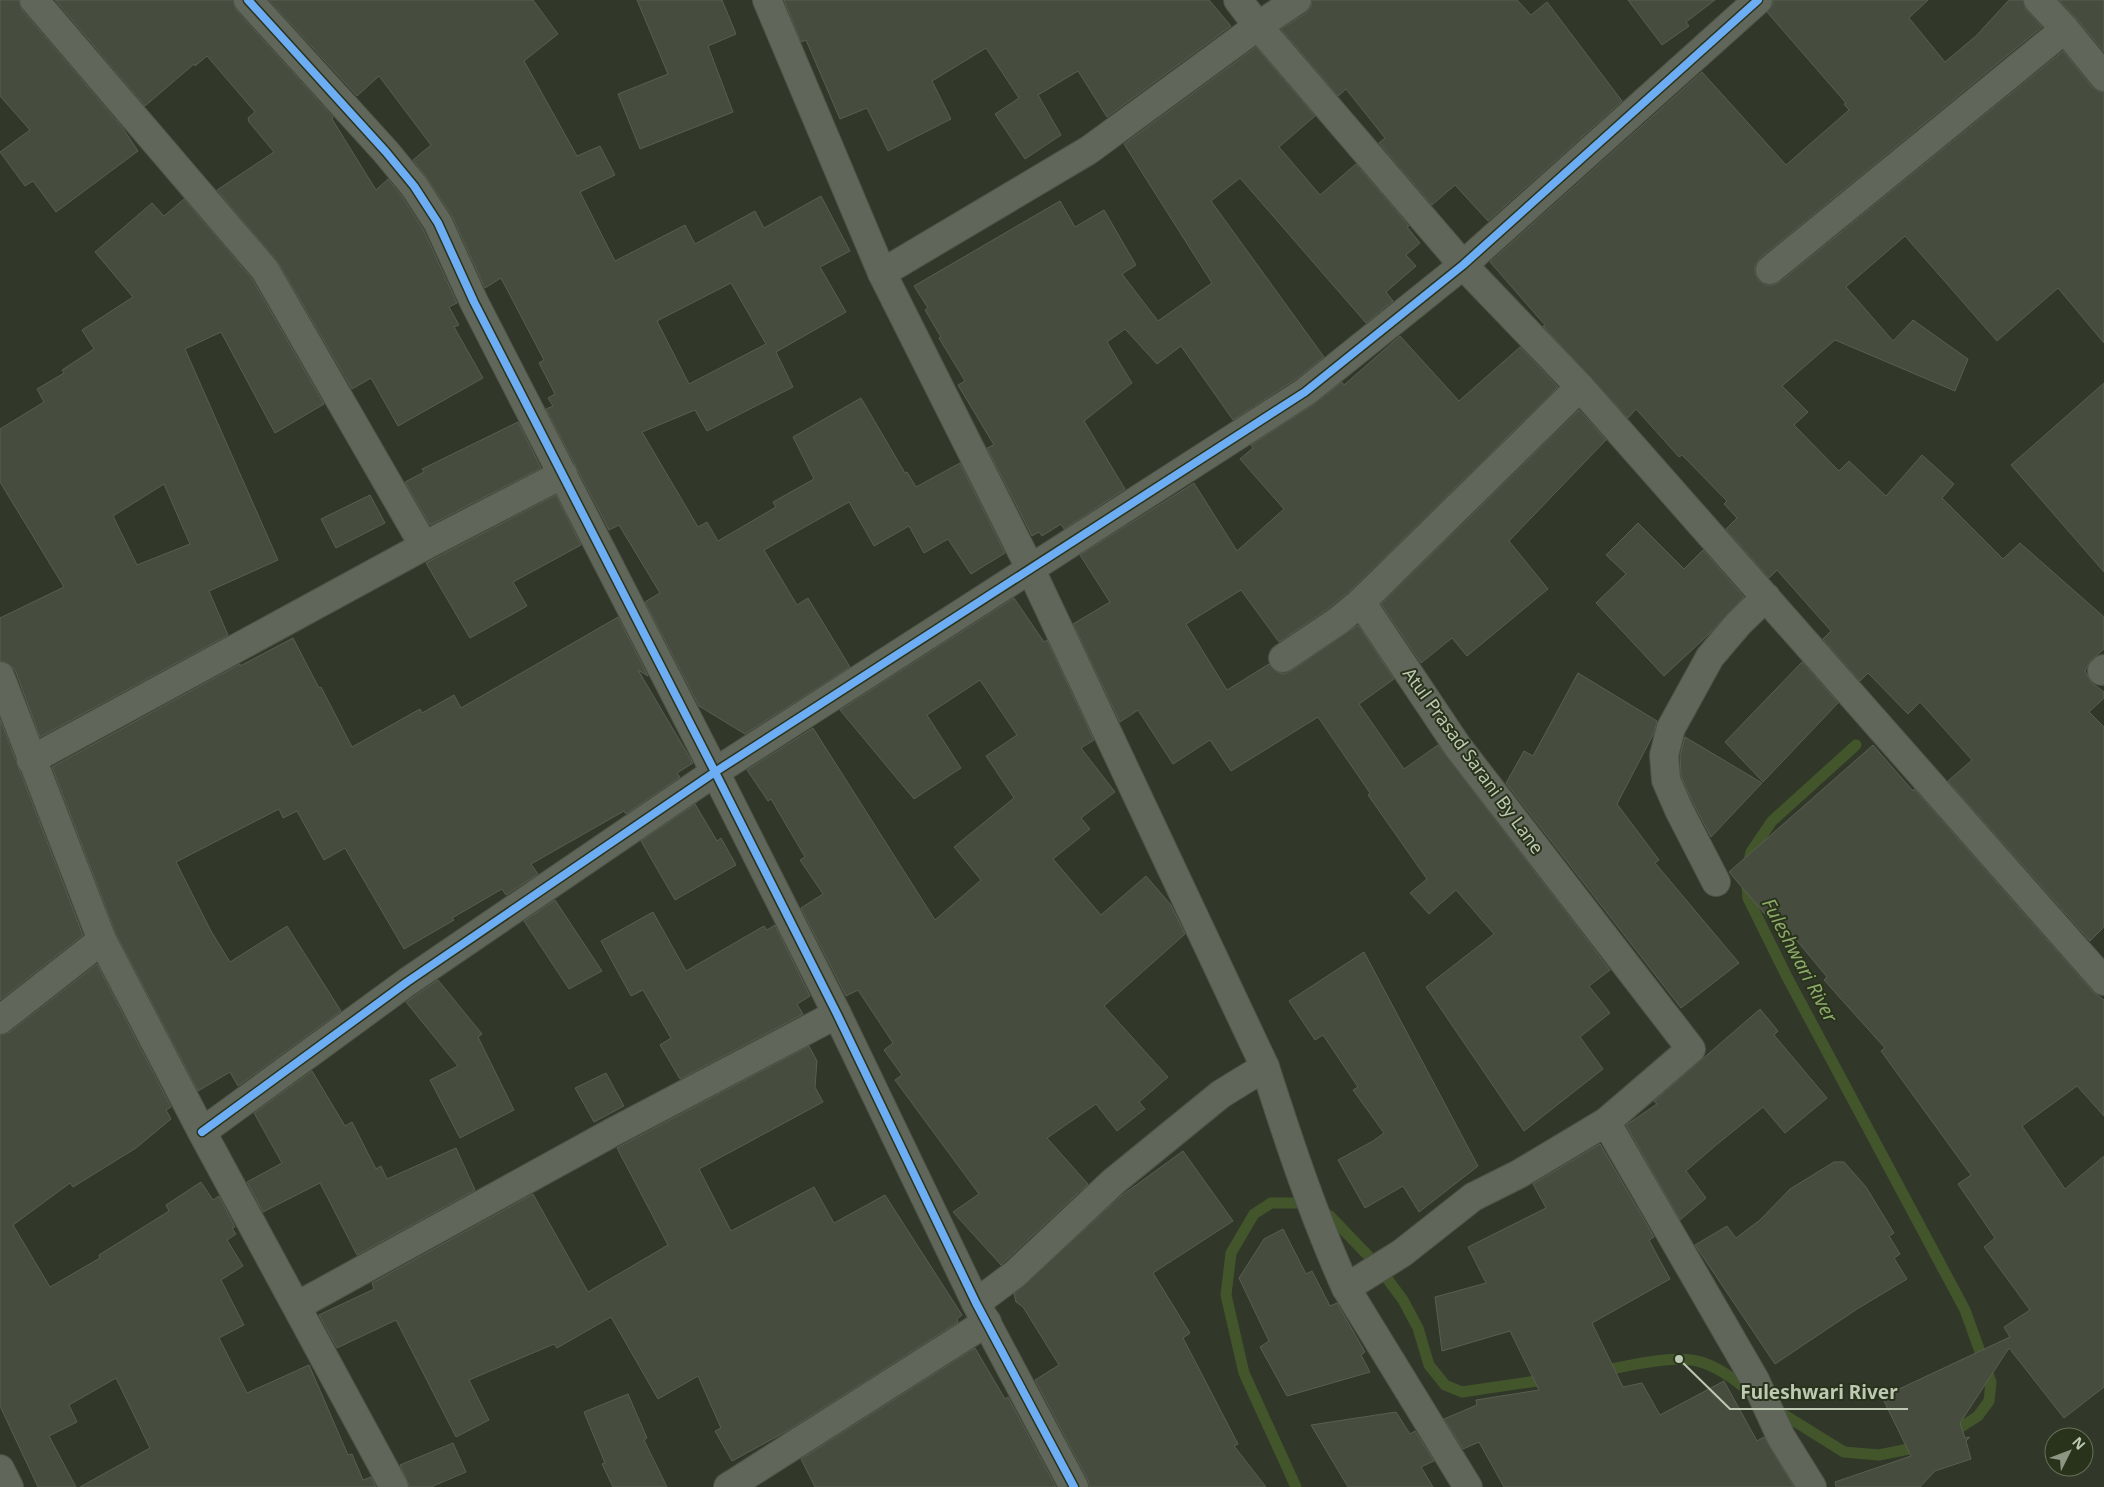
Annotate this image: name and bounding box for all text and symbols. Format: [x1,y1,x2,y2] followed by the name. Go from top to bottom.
[1398,662,1550,858] street label: Atul Prasad Sarani By Lane
[1756,893,1844,1028] water label: Fuleshwari River
[1730,1375,1908,1409] callout: Fuleshwari River
[1740,1379,1898,1405] text: Fuleshwari River
[2044,1427,2094,1477] north arrow
[2068,1432,2090,1454] text: N

